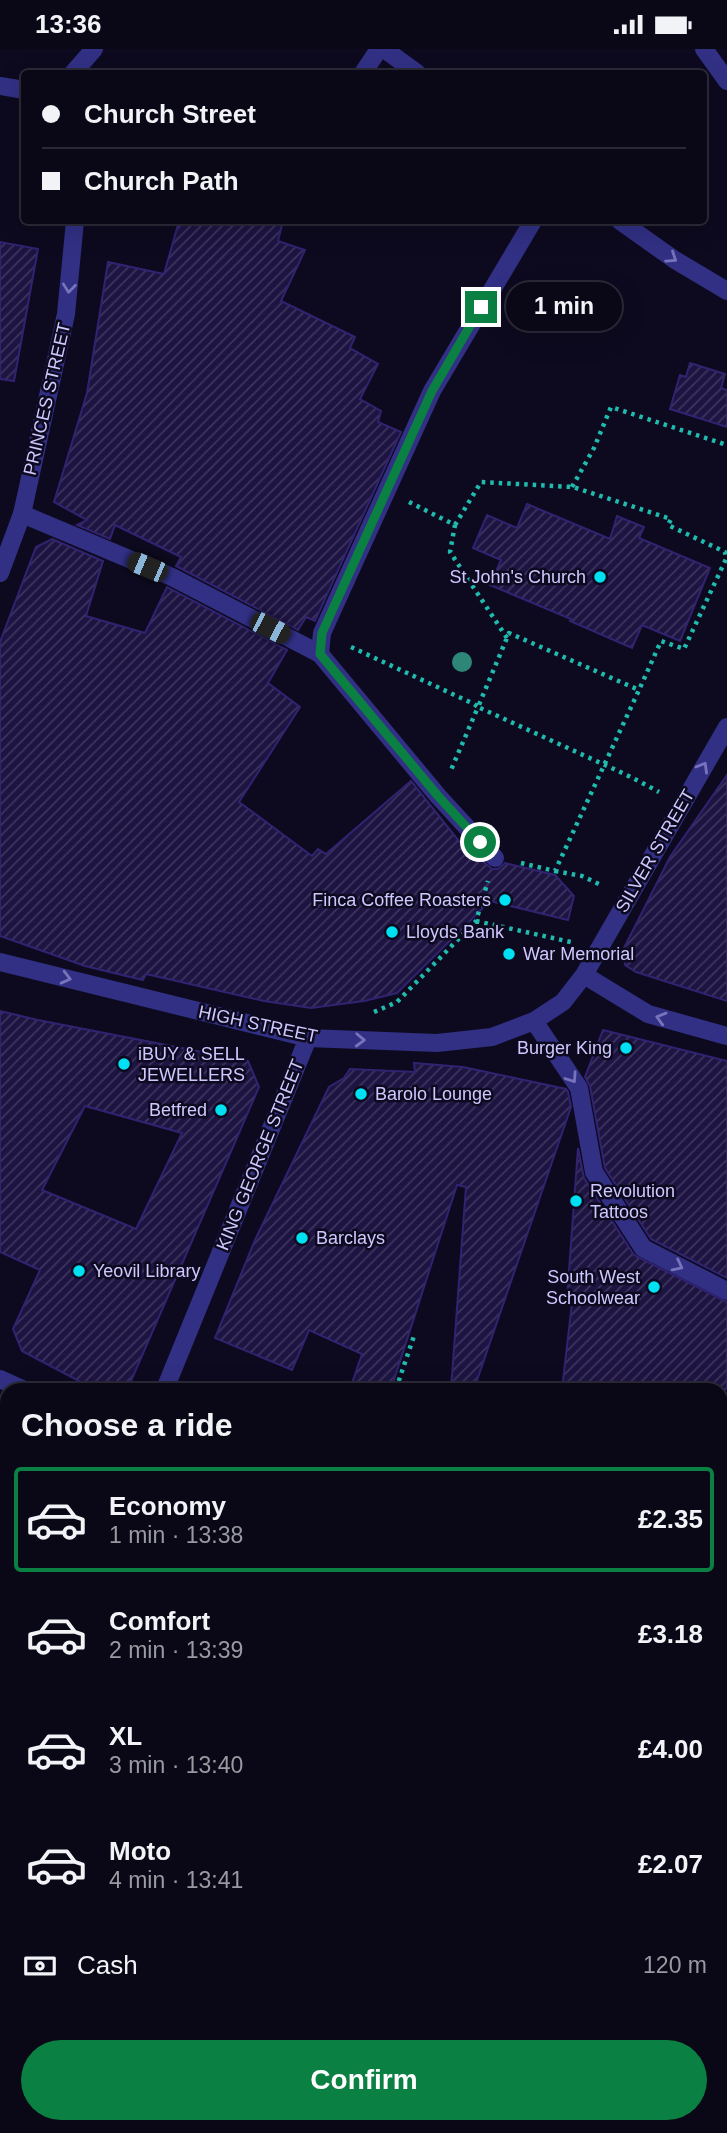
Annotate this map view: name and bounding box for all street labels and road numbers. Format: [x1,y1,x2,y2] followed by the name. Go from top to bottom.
[20,321,74,477] street label: PRINCES STREET
[612,786,698,916] street label: SILVER STREET
[197,1002,319,1046] street label: HIGH STREET
[213,1057,307,1253] street label: KING GEORGE STREET

